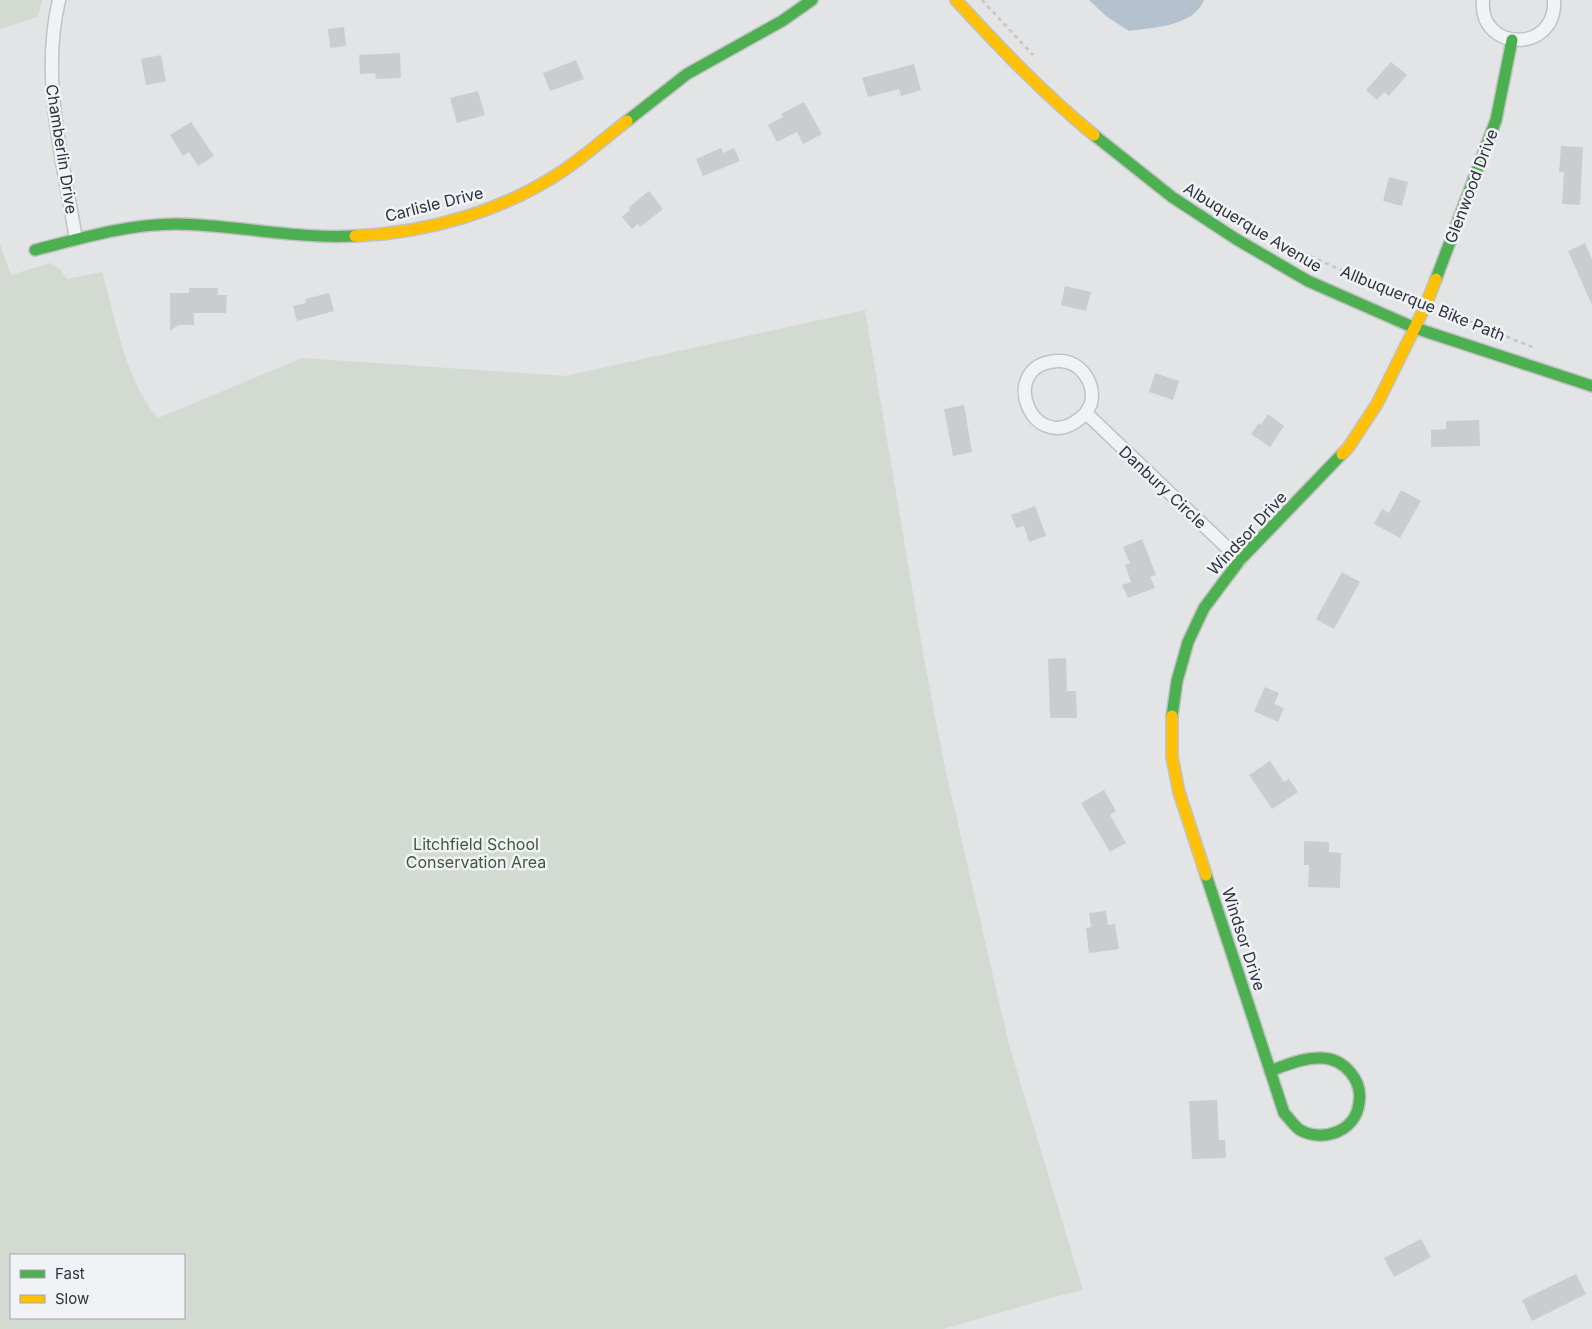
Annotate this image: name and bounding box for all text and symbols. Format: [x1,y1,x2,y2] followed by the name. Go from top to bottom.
[42,83,82,215] street label: Chamberlin Drive
[1440,126,1502,246] street label: Glenwood Drive
[1180,178,1326,276] street label: Albuquerque Avenue
[383,182,485,226] street label: Carlisle Drive
[1338,261,1508,345] street label: Allbuquerque Bike Path
[1115,441,1211,533] street label: Danbury Circle
[1203,487,1291,579] street label: Windsor Drive
[406,834,546,872] park label: Litchfield School Conservation Area
[1218,885,1270,993] street label: Windsor Drive
[10,1254,185,1319] legend
[55,1264,85,1283] text: Fast
[55,1289,89,1308] text: Slow

